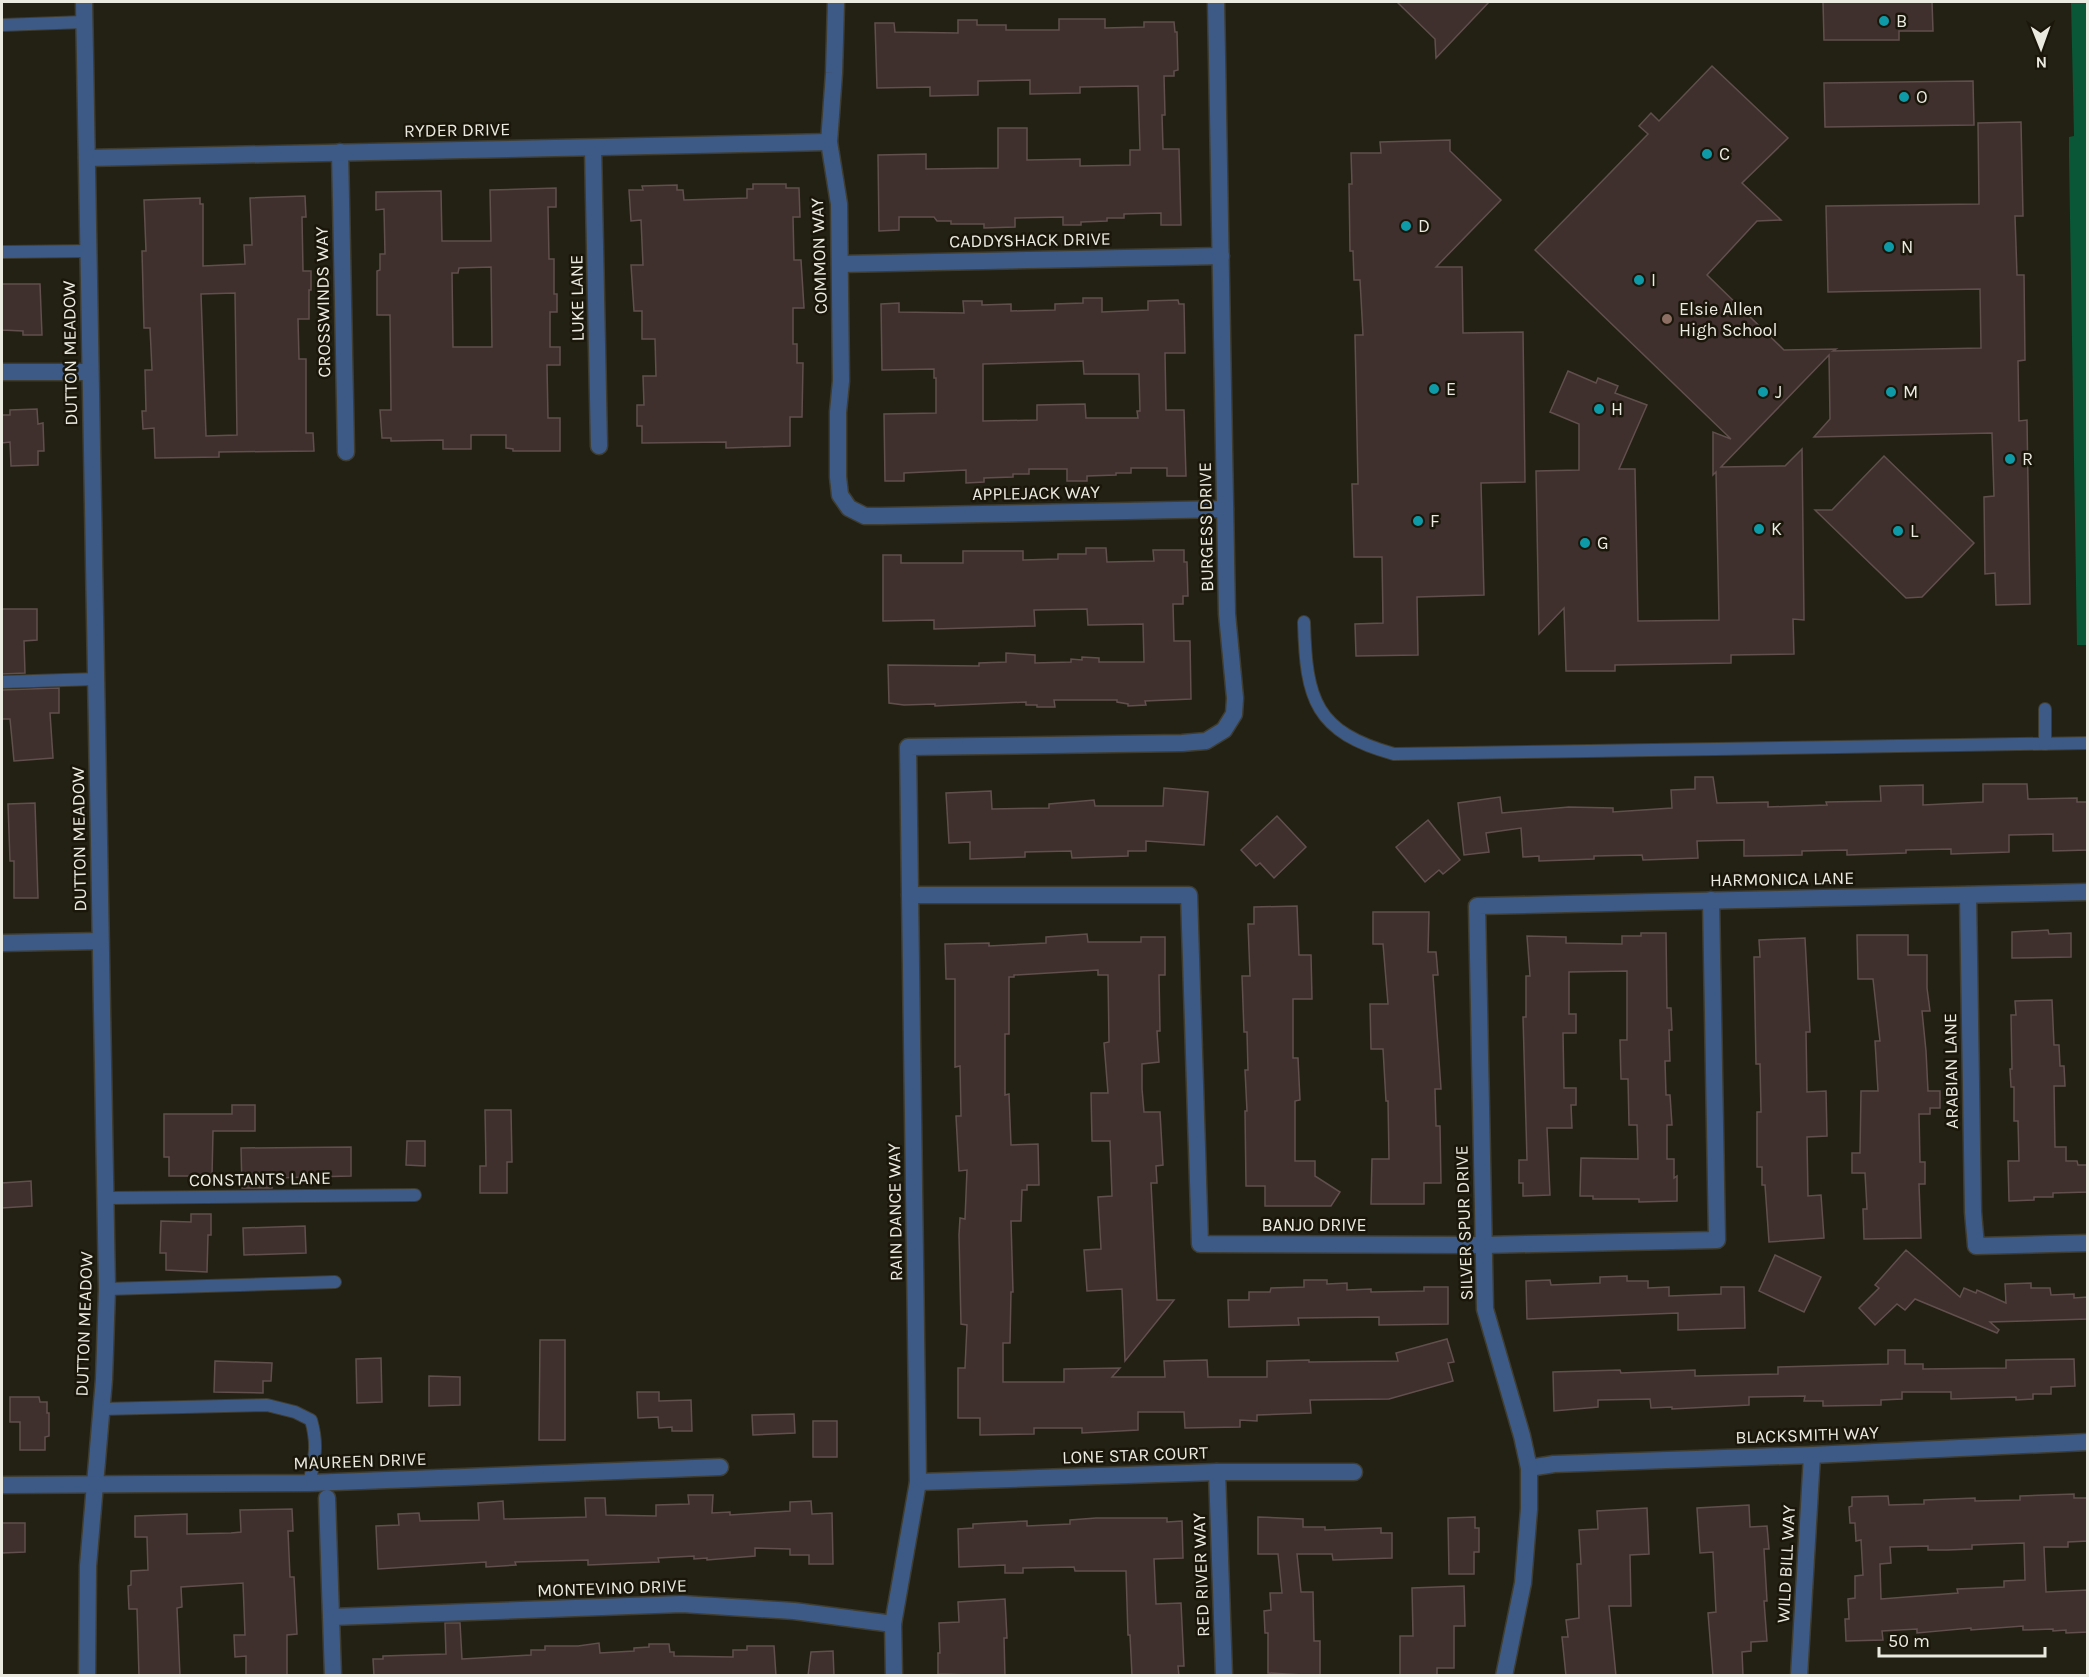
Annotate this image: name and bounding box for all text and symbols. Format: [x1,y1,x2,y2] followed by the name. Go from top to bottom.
[1896,10,1907,32] place label: B
[1877,14,1891,28] marker: B
[2011,18,2071,78] north arrow
[2035,53,2047,72] text: N
[1916,86,1928,108] place label: O
[1897,90,1911,104] marker: O
[404,118,510,142] street label: RYDER DRIVE
[1719,143,1730,165] place label: C
[1700,147,1714,161] marker: C
[806,197,832,315] street label: COMMON WAY
[1418,215,1430,237] place label: D
[1399,219,1413,233] marker: D
[311,226,335,378] street label: CROSSWINDS WAY
[949,228,1111,252] street label: CADDYSHACK DRIVE
[1901,236,1913,258] place label: N
[1882,240,1896,254] marker: N
[565,254,589,342] street label: LUKE LANE
[1651,269,1656,291] place label: I
[1632,273,1646,287] marker: I
[58,280,82,426] street label: DUTTON MEADOW
[1679,298,1777,341] place label: Elsie Allen High School
[1660,312,1674,326] marker: Elsie Allen High School
[1446,378,1456,400] place label: E
[1775,381,1782,403] place label: J
[1903,381,1918,403] place label: M
[1427,382,1441,396] marker: E
[1756,385,1770,399] marker: J
[1884,385,1898,399] marker: M
[1611,398,1623,420] place label: H
[1592,402,1606,416] marker: H
[2022,448,2033,470] place label: R
[2003,452,2017,466] marker: R
[1194,462,1218,592] street label: BURGESS DRIVE
[972,481,1100,505] street label: APPLEJACK WAY
[1430,510,1439,532] place label: F
[1411,514,1425,528] marker: F
[1771,518,1782,540] place label: K
[1910,520,1919,542] place label: L
[1752,522,1766,536] marker: K
[1891,524,1905,538] marker: L
[1597,532,1609,554] place label: G
[1578,536,1592,550] marker: G
[67,766,91,912] street label: DUTTON MEADOW
[1710,867,1854,891] street label: HARMONICA LANE
[1939,1013,1963,1129] street label: ARABIAN LANE
[883,1143,907,1281] street label: RAIN DANCE WAY
[1450,1145,1478,1301] street label: SILVER SPUR DRIVE
[189,1167,331,1191] street label: CONSTANTS LANE
[1261,1214,1367,1236] street label: BANJO DRIVE
[70,1251,98,1397] street label: DUTTON MEADOW
[1735,1421,1879,1449] street label: BLACKSMITH WAY
[1062,1441,1208,1469] street label: LONE STAR COURT
[293,1448,427,1474] street label: MAUREEN DRIVE
[1772,1504,1800,1624] street label: WILD BILL WAY
[1188,1512,1214,1637] street label: RED RIVER WAY
[537,1574,687,1602] street label: MONTEVINO DRIVE
[1879,1620,2046,1658] scale bar
[1888,1630,1930,1652] text: 50 m

